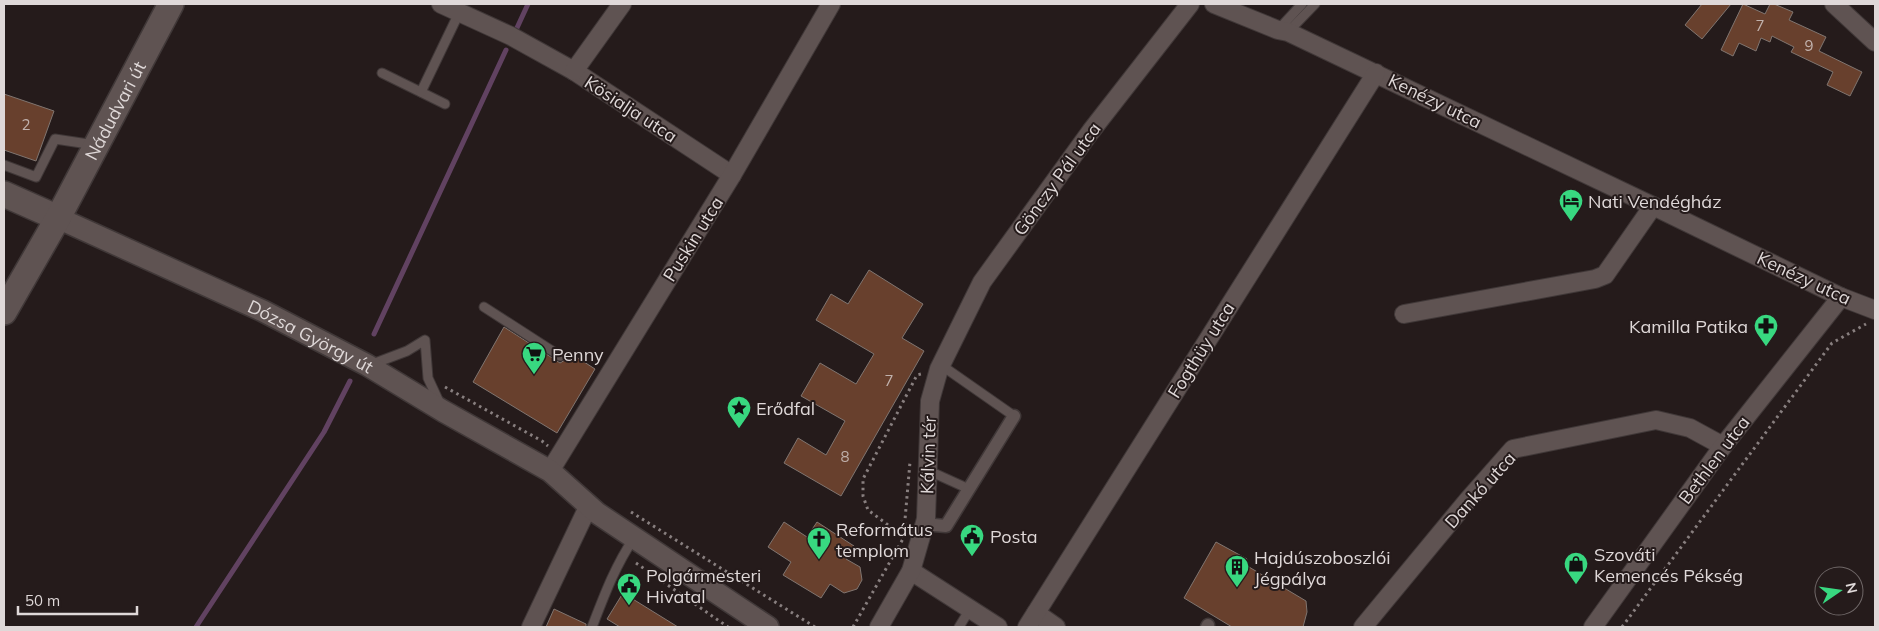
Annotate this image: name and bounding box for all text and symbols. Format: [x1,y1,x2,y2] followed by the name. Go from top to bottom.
[1755,16,1765,35] house number: 7
[1804,36,1814,55] house number: 9
[79,57,150,164] street label: Nádudvari út
[1385,69,1485,133] street label: Kenézy utca
[580,71,682,147] street label: Kösialja utca
[21,115,31,134] house number: 2
[1008,118,1106,240] street label: Gönczy Pál utca
[1558,188,1584,222] hotel icon: Nati Vendégház
[1588,190,1722,213] place label: Nati Vendégház
[658,192,728,286] street label: Puskin utca
[1753,246,1855,310] street label: Kenézy utca
[244,294,378,378] street label: Dózsa György út
[1162,298,1240,402] street label: Fogthüy utca
[1753,313,1779,347] pharmacy icon: Kamilla Patika
[1629,315,1748,338] place label: Kamilla Patika
[521,341,547,375] supermarket icon: Penny
[552,343,604,366] place label: Penny
[884,371,894,390] house number: 7
[726,395,752,429] place icon: Erődfal
[756,397,815,420] place label: Erődfal
[1673,411,1755,509] street label: Bethlen utca
[915,415,941,494] street label: Kálvin tér
[840,447,850,466] house number: 8
[1440,447,1520,533] street label: Dankó utca
[836,518,933,562] place label: Református templom
[959,523,985,557] public building icon: Posta
[990,525,1038,548] place label: Posta
[806,526,832,560] church icon: Református templom
[1594,543,1743,587] place label: Szováti Kemencés Pékség
[1254,546,1390,590] place label: Hajdúszoboszlói Jégpálya
[1563,551,1589,585] shop icon: Szováti Kemencés Pékség
[1224,554,1250,588] building icon: Hajdúszoboszlói Jégpálya
[646,564,761,608] place label: Polgármesteri Hivatal
[1814,566,1864,616] north arrow
[616,572,642,606] public building icon: Polgármesteri Hivatal
[1842,581,1862,595] text: N
[18,584,136,616] scale bar
[25,591,60,610] text: 50 m

